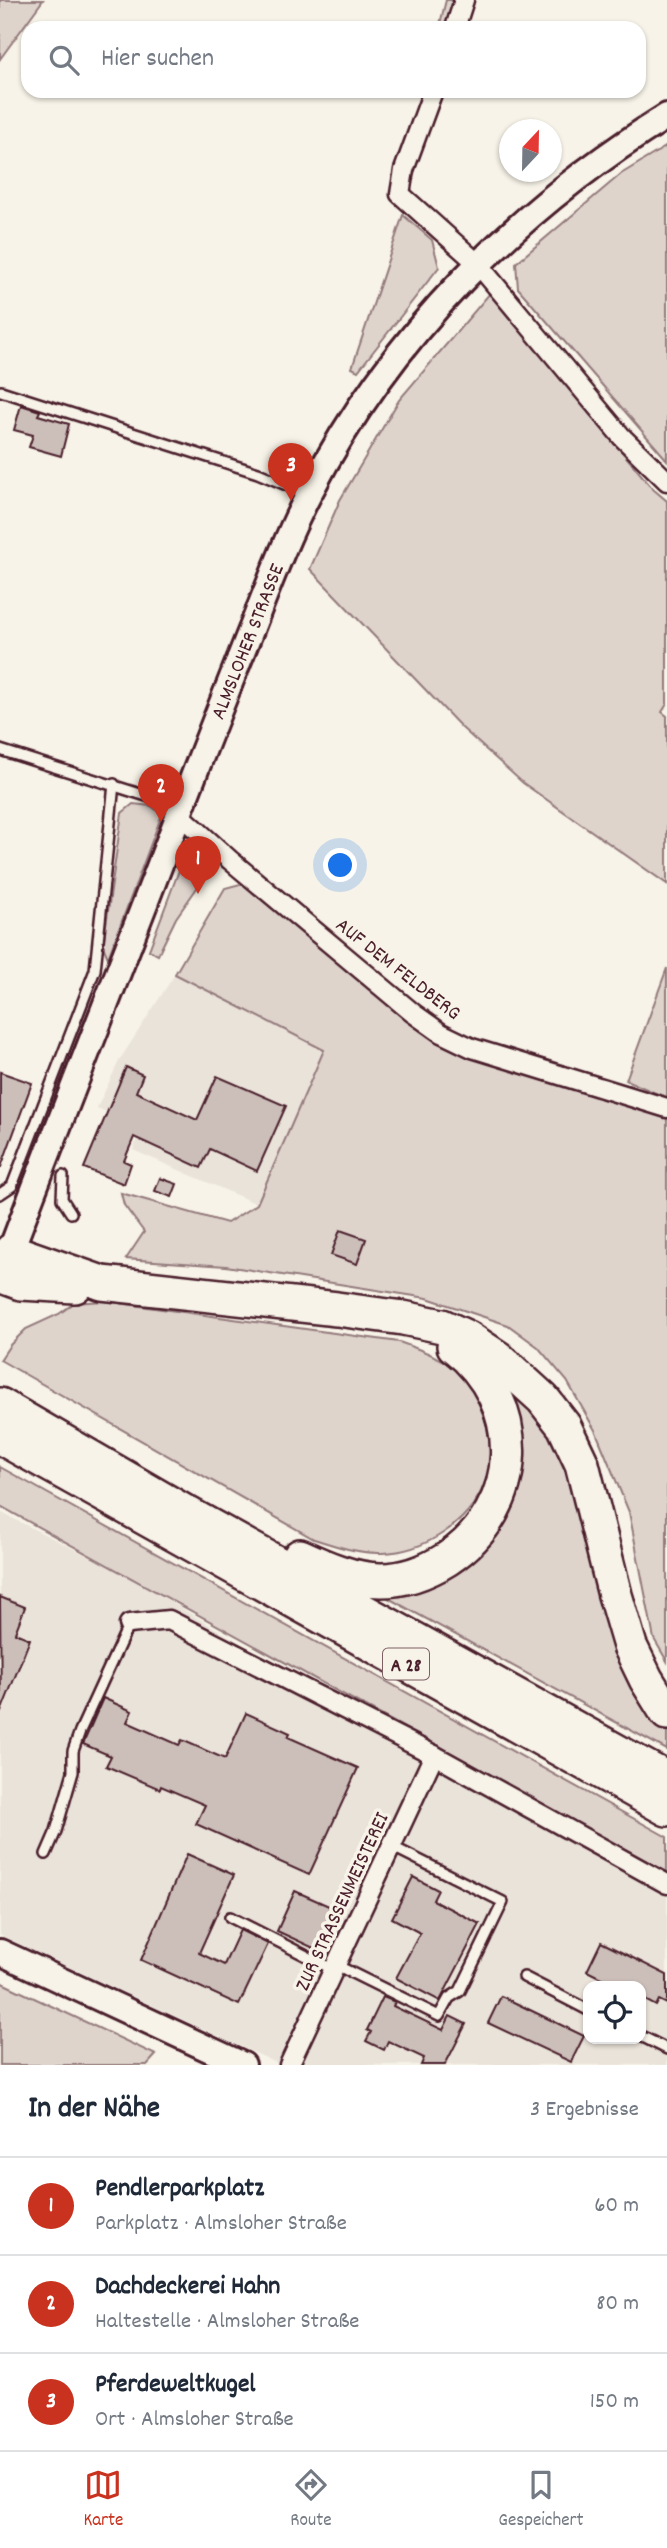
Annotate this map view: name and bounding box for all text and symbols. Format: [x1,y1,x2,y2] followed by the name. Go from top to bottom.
[21,21,646,98] search box
[45,41,83,79] icon: search
[101,41,214,78] text: Hier suchen
[499,119,562,182] north arrow
[268,443,314,501] pin: 3
[205,559,294,724] street label: ALMSLOHER STRASSE
[138,764,184,822] pin: 2
[175,836,221,894] pin: 1
[323,848,357,882] your location
[328,912,466,1029] street label: AUF DEM FELDBERG
[383,1648,429,1680] road number: A 28
[289,1808,399,1997] street label: ZUR STRASSENMEISTEREI
[583,1981,646,2044] map controls
[583,1981,646,2044] button: locate
[28,2089,160,2132] text: In der Nähe
[530,2094,639,2127] text: 3 Ergebnisse
[95,2171,264,2208] text: Pendlerparkplatz
[48,2190,54,2223] text: 1
[594,2190,639,2223] text: 60 m
[95,2208,347,2241] text: Parkplatz · Almsloher Straße
[95,2269,280,2306] text: Dachdeckerei Hahn
[46,2288,56,2321] text: 2
[596,2288,639,2321] text: 80 m
[95,2306,359,2339] text: Haltestelle · Almsloher Straße
[95,2367,256,2404] text: Pferdeweltkugel
[46,2386,56,2419] text: 3
[590,2386,639,2419] text: 150 m
[95,2404,294,2437] text: Ort · Almsloher Straße
[83,2466,123,2535] tab: Karte
[290,2466,332,2535] tab: Route
[498,2466,584,2535] tab: Gespeichert

